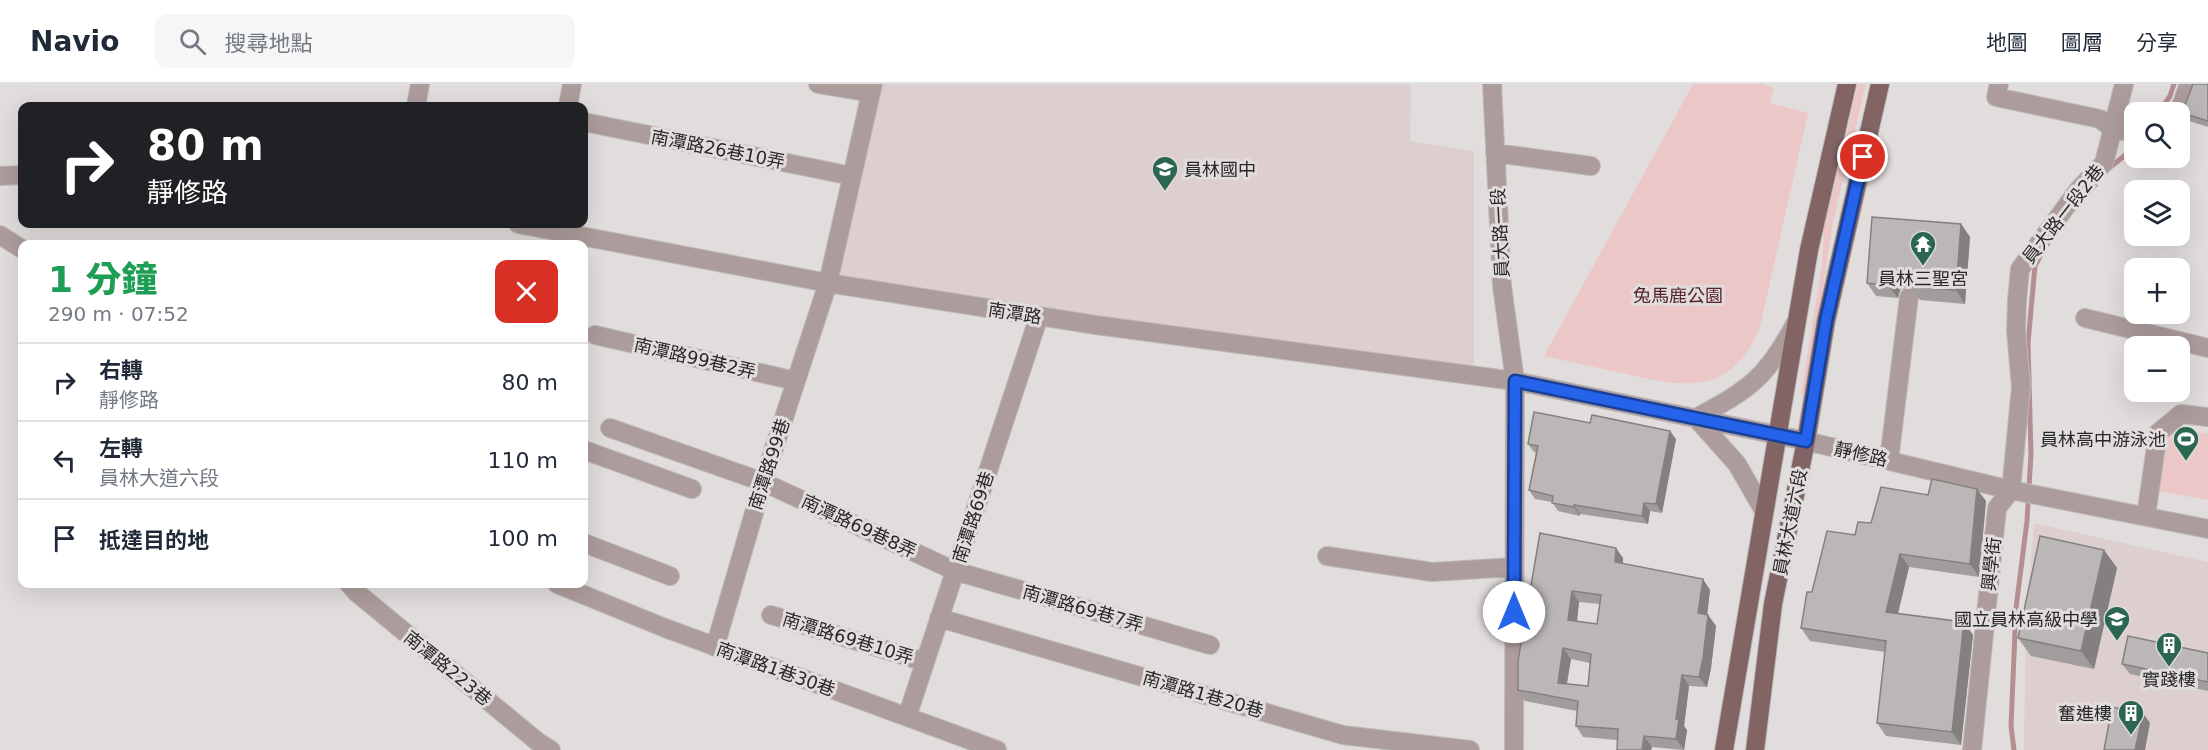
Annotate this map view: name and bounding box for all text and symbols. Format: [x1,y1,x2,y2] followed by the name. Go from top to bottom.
[155,14,575,68] search box
[30,25,119,58] text: Navio
[176,25,209,58] icon: search
[224,31,312,56] text: 搜尋地點
[1986,31,2028,55] text: 地圖
[2061,31,2103,55] text: 圖層
[2136,31,2178,55] text: 分享
[2124,102,2190,402] map controls
[2124,102,2190,168] button: search
[147,121,264,170] text: 80 m
[48,126,126,204] icon: right
[649,126,787,172] street label: 南潭路26巷10弄
[1837,131,1888,182] pin
[1846,140,1879,173] icon: arrive
[1150,154,1180,192] school or university icon: 員林國中
[1184,159,1256,180] place label: 員林國中
[2018,160,2108,268] street label: 員大路一段2巷
[147,177,228,208] text: 靜修路
[2124,180,2190,246] button: layers
[1487,188,1513,278] street label: 員大路一段
[1908,229,1938,267] temple icon: 員林三聖宮
[2124,258,2190,324] button: +
[48,259,158,300] text: 1 分鐘
[495,260,558,323] button: close
[1878,268,1968,289] place label: 員林三聖宮
[1633,285,1723,306] park label: 兔馬鹿公園
[987,298,1043,328] street label: 南潭路
[48,302,189,326] text: 290 m · 07:52
[632,334,758,382] street label: 南潭路99巷2弄
[2124,336,2190,402] button: −
[99,358,143,383] text: 右轉
[48,366,81,399] icon: right
[502,370,558,395] text: 80 m
[99,388,159,412] text: 靜修路
[744,416,794,512] street label: 南潭路99巷
[2171,424,2201,462] sports icon: 員林高中游泳池
[2040,429,2166,450] place label: 員林高中游泳池
[99,436,143,461] text: 左轉
[1832,438,1890,470] street label: 靜修路
[48,444,81,477] icon: left
[488,448,558,473] text: 110 m
[99,466,219,490] text: 員林大道六段
[1769,467,1811,577] street label: 員林大道六段
[948,469,998,565] street label: 南潭路69巷
[798,490,920,562] street label: 南潭路69巷8弄
[48,522,81,555] icon: arrive
[488,526,558,551] text: 100 m
[99,528,209,553] text: 抵達目的地
[1978,536,2004,592] street label: 興學街
[1482,580,1546,644] position arrow
[1020,581,1146,635] street label: 南潭路69巷7弄
[2102,604,2132,642] school or university icon: 國立員林高級中學
[780,608,916,668] street label: 南潭路69巷10弄
[1954,609,2098,630] place label: 國立員林高級中學
[400,626,496,710] street label: 南潭路223巷
[2154,630,2184,668] building icon: 實踐樓
[714,638,838,700] street label: 南潭路1巷30巷
[1140,667,1266,721] street label: 南潭路1巷20巷
[2142,669,2196,690] place label: 實踐樓
[2116,698,2146,736] building icon: 奮進樓
[2058,703,2112,724] place label: 奮進樓

